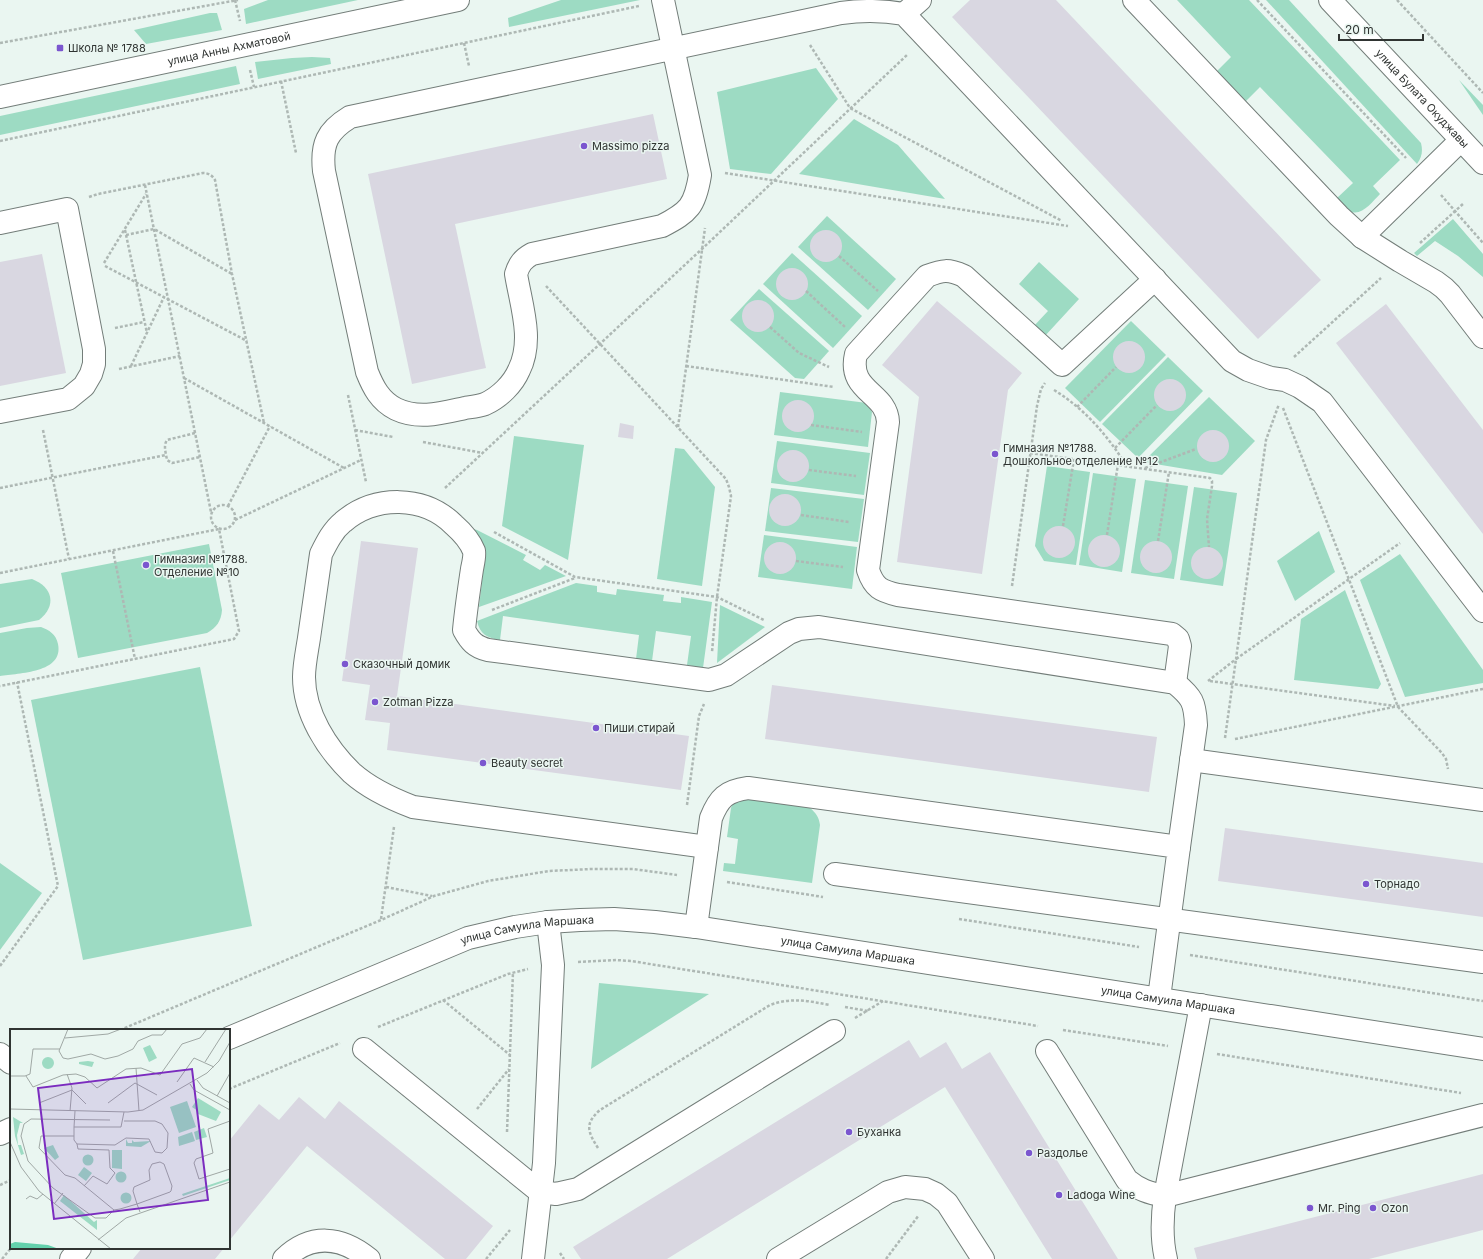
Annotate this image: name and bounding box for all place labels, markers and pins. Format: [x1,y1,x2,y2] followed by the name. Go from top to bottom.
[68,41,146,55] place label: Школа № 1788
[55,43,65,53] marker: Школа № 1788
[592,139,669,153] place label: Massimo pizza
[579,141,589,151] marker: Massimo pizza
[1003,441,1159,468] place label: Гимназия №1788. Дошкольное отделение №12
[990,449,1000,459] marker: Гимназия №1788. Дошкольное отделение №12
[154,552,248,579] place label: Гимназия №1788. Отделение №10
[141,560,151,570] marker: Гимназия №1788. Отделение №10
[353,657,450,671] place label: Сказочный домик
[340,659,350,669] marker: Сказочный домик
[383,695,454,709] place label: Zotman Pizza
[370,697,380,707] marker: Zotman Pizza
[604,721,675,735] place label: Пиши стирай
[591,723,601,733] marker: Пиши стирай
[491,756,563,770] place label: Beauty secret
[478,758,488,768] marker: Beauty secret
[1374,877,1420,891] place label: Торнадо
[1361,879,1371,889] marker: Торнадо
[857,1125,901,1139] place label: Буханка
[844,1127,854,1137] marker: Буханка
[1037,1146,1088,1160] place label: Раздолье
[1024,1148,1034,1158] marker: Раздолье
[1067,1188,1135,1202] place label: Ladoga Wine
[1054,1190,1064,1200] marker: Ladoga Wine
[1318,1201,1361,1215] place label: Mr. Ping
[1381,1201,1408,1215] place label: Ozon
[1305,1203,1315,1213] marker: Mr. Ping
[1368,1203,1378,1213] marker: Ozon

